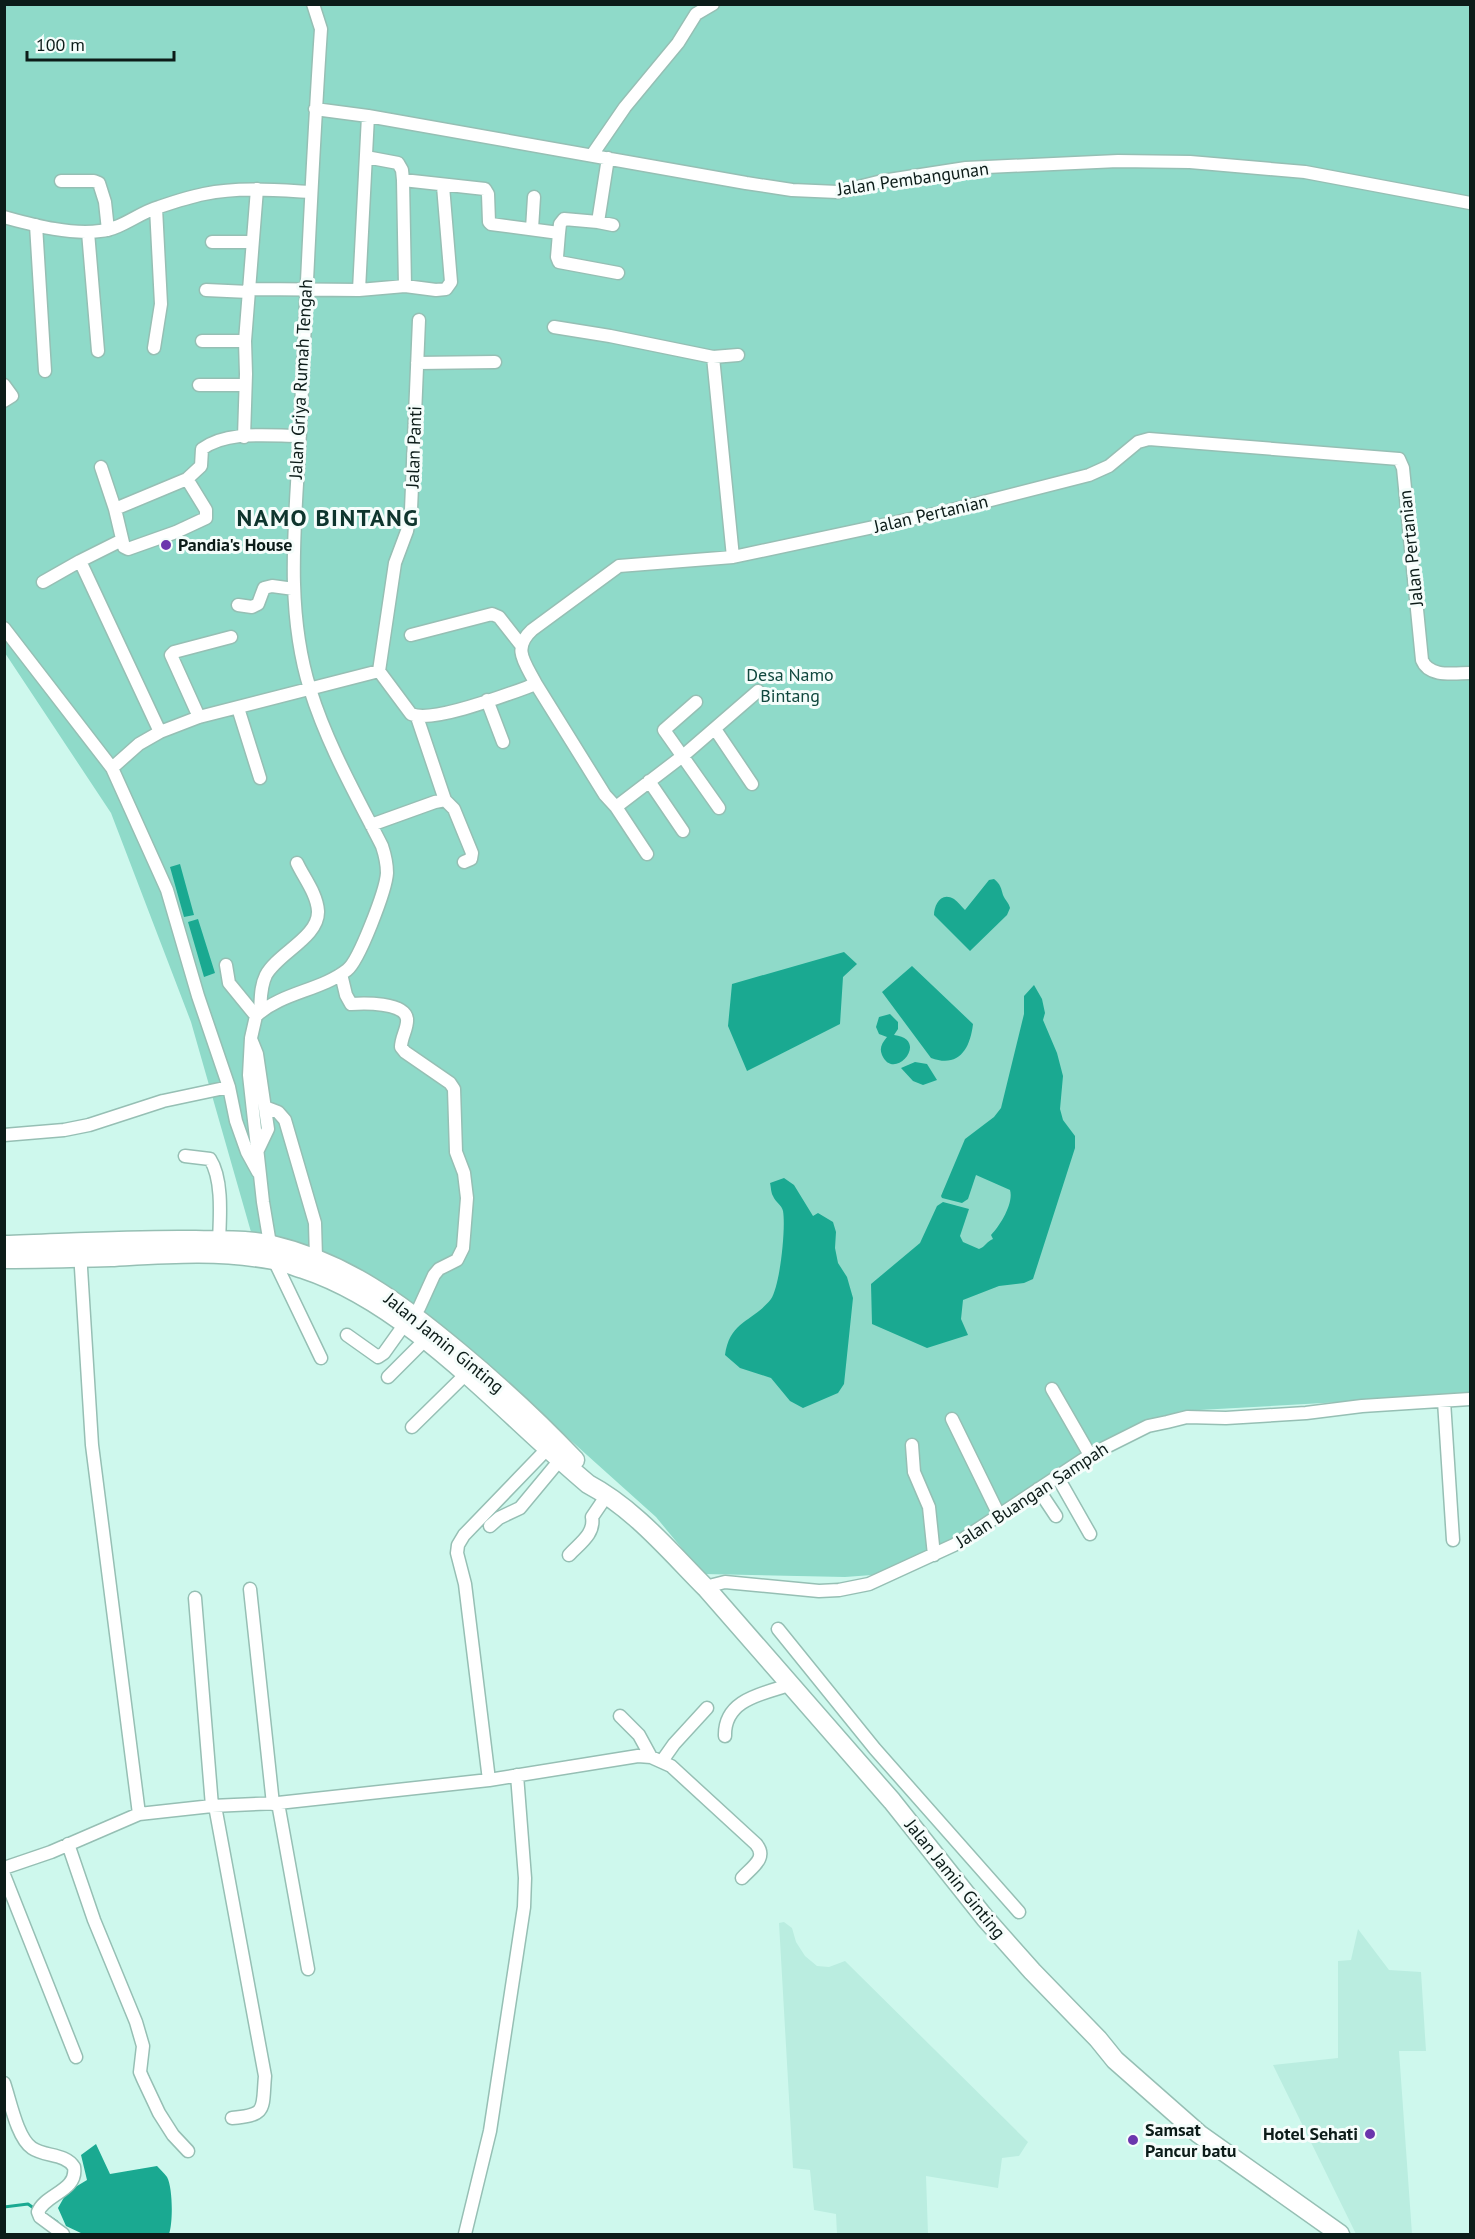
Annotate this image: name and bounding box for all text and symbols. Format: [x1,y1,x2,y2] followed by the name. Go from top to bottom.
[27,24,174,62] scale bar
[36,33,85,56] text: 100 m
[835,156,990,201] street label: Jalan Pembangunan
[284,278,317,480] street label: Jalan Griya Rumah Tengah
[401,406,426,489] street label: Jalan Panti
[870,489,990,538] street label: Jalan Pertanian
[1393,489,1428,608] street label: Jalan Pertanian
[237,502,419,533] district label: NAMO BINTANG
[178,533,292,556] place label: Pandia's House
[159,538,173,552] marker: Pandia's House
[746,663,834,707] park label: Desa Namo Bintang
[379,1287,509,1398] street label: Jalan Jamin Ginting
[950,1437,1112,1553] street label: Jalan Buangan Sampah
[899,1813,1011,1943] street label: Jalan Jamin Ginting
[1145,2118,1236,2162] place label: Samsat Pancur batu
[1263,2122,1358,2145] place label: Hotel Sehati
[1363,2127,1377,2141] marker: Hotel Sehati
[1126,2133,1140,2147] marker: Samsat Pancur batu

